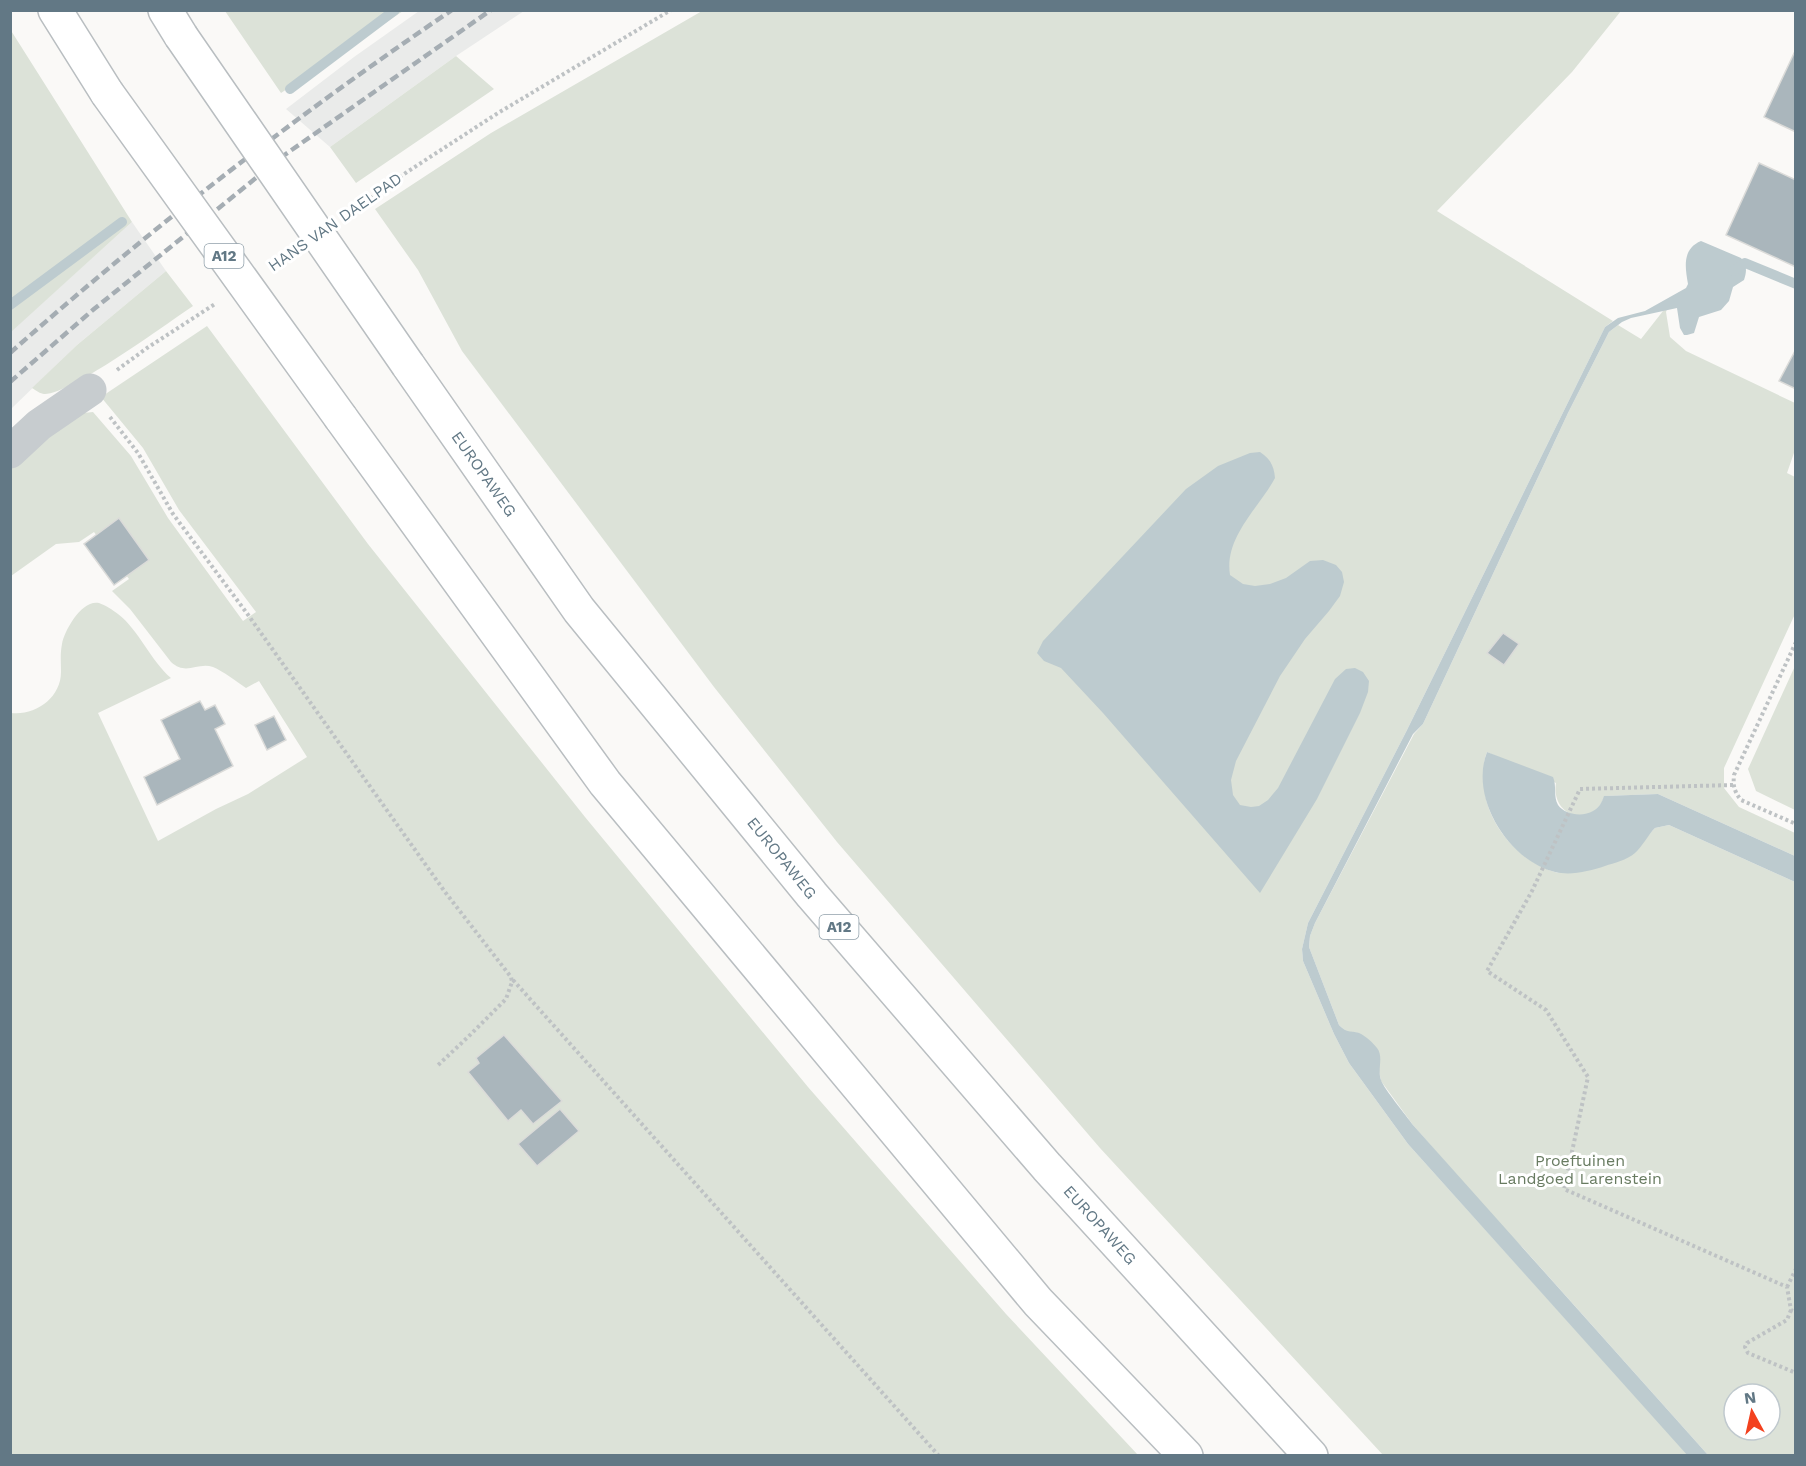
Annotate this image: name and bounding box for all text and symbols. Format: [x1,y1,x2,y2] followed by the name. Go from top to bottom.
[264,169,406,275] street label: HANS VAN DAELPAD
[204,244,244,268] road number: A12
[448,428,520,520] street label: EUROPAWEG
[743,813,821,903] street label: EUROPAWEG
[820,915,858,939] road number: A12
[1498,1151,1662,1188] park label: Proeftuinen Landgoed Larenstein
[1060,1182,1140,1268] street label: EUROPAWEG
[1722,1382,1782,1442] north arrow
[1743,1387,1757,1408] text: N

